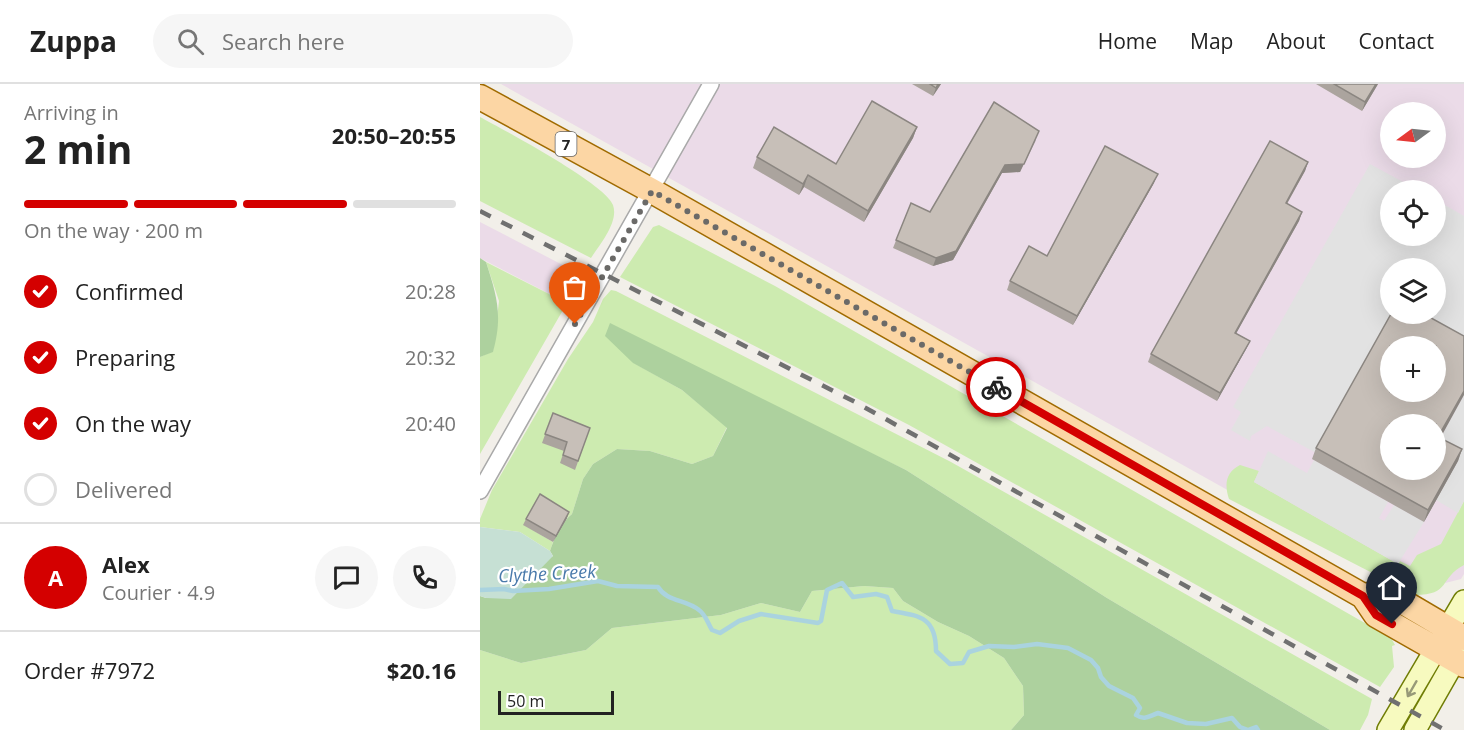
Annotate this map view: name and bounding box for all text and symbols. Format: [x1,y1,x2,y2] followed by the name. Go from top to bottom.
[153,14,573,68] search box
[30,22,117,60] text: Zuppa
[174,25,207,58] icon: search
[222,26,345,56] text: Search here
[1098,27,1157,55] text: Home
[1190,27,1233,55] text: Map
[1266,27,1326,55] text: About
[1359,27,1434,55] text: Contact
[24,99,119,126] text: Arriving in
[1380,102,1446,168] north arrow
[1380,102,1446,480] map controls
[332,120,456,150] text: 20:50–20:55
[24,122,132,175] text: 2 min
[556,132,577,156] road number: 7
[1380,180,1446,246] button: locate
[24,217,203,244] text: On the way · 200 m
[1380,258,1446,324] button: layers
[549,262,600,324] pin
[558,271,591,304] icon: bag
[24,275,57,308] icon: check
[75,276,184,306] text: Confirmed
[405,278,456,305] text: 20:28
[1380,336,1446,402] button: +
[24,341,57,374] icon: check
[75,342,175,372] text: Preparing
[405,344,456,371] text: 20:32
[966,357,1026,417] courier
[980,371,1013,404] icon: bike
[24,407,57,440] icon: check
[75,408,191,438] text: On the way
[405,410,456,437] text: 20:40
[1380,414,1446,480] button: −
[75,474,173,504] text: Delivered
[315,546,378,609] button: chat
[393,546,456,609] button: phone
[102,549,150,579] text: Alex
[498,558,598,588] water label: Clythe Creek
[48,562,63,592] text: A
[1366,562,1417,624] pin
[1375,571,1408,604] icon: home
[102,579,215,606] text: Courier · 4.9
[24,655,155,685] text: Order #7972
[387,655,456,685] text: $20.16
[1406,680,1418,697] one-way arrow
[498,688,614,716] scale bar
[507,690,544,712] text: 50 m

